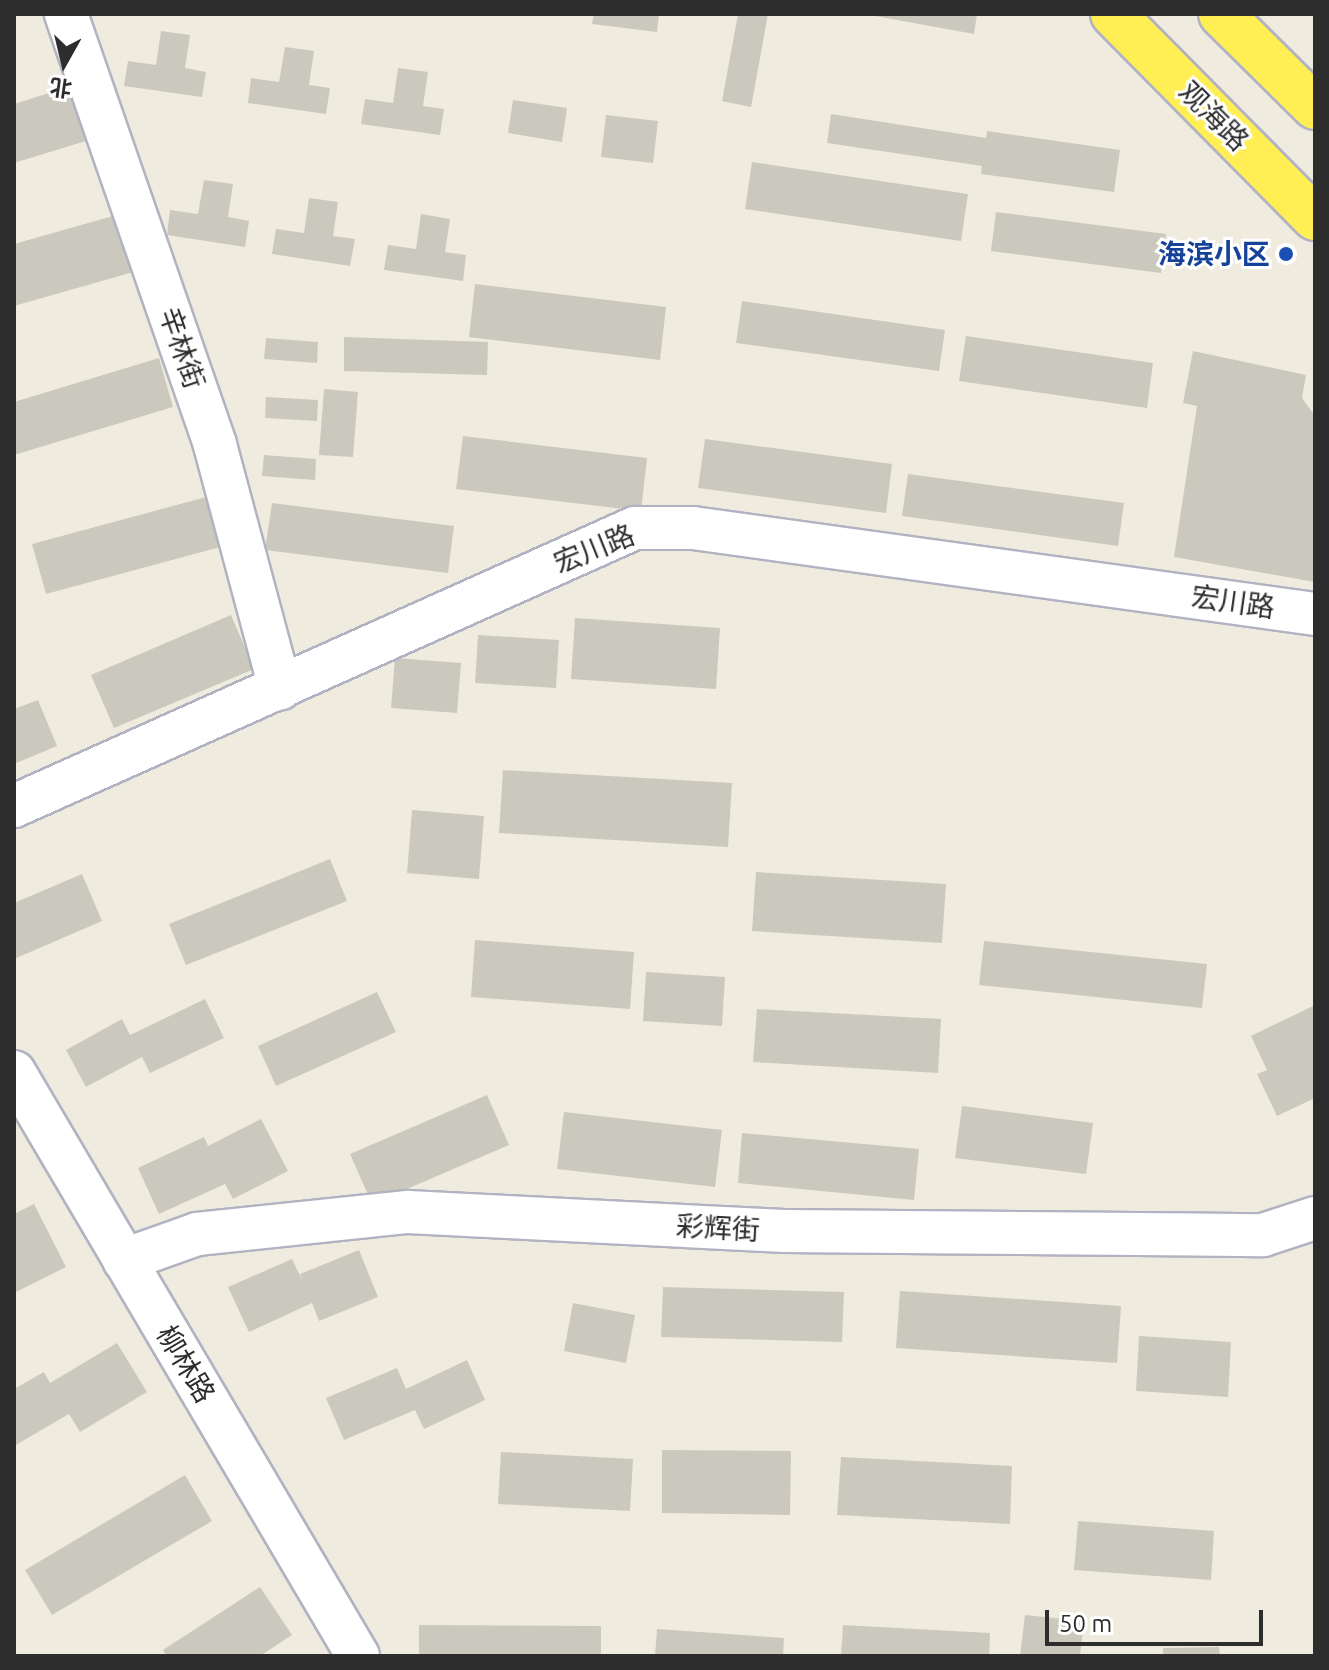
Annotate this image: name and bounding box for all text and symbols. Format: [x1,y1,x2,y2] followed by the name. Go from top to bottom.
[24,24,104,104] north arrow
[48,74,73,102] text: 北
[1172,74,1256,158] street label: 观海路
[1158,237,1270,271] place label: 海滨小区
[1277,245,1295,263] marker: 海滨小区
[152,303,212,393] street label: 辛林街
[549,518,639,580] street label: 宏川路
[1189,580,1277,624] street label: 宏川路
[675,1209,761,1247] street label: 彩辉街
[150,1319,222,1409] street label: 柳林路
[1049,1594,1267,1644] scale bar
[1059,1610,1112,1637] text: 50 m

